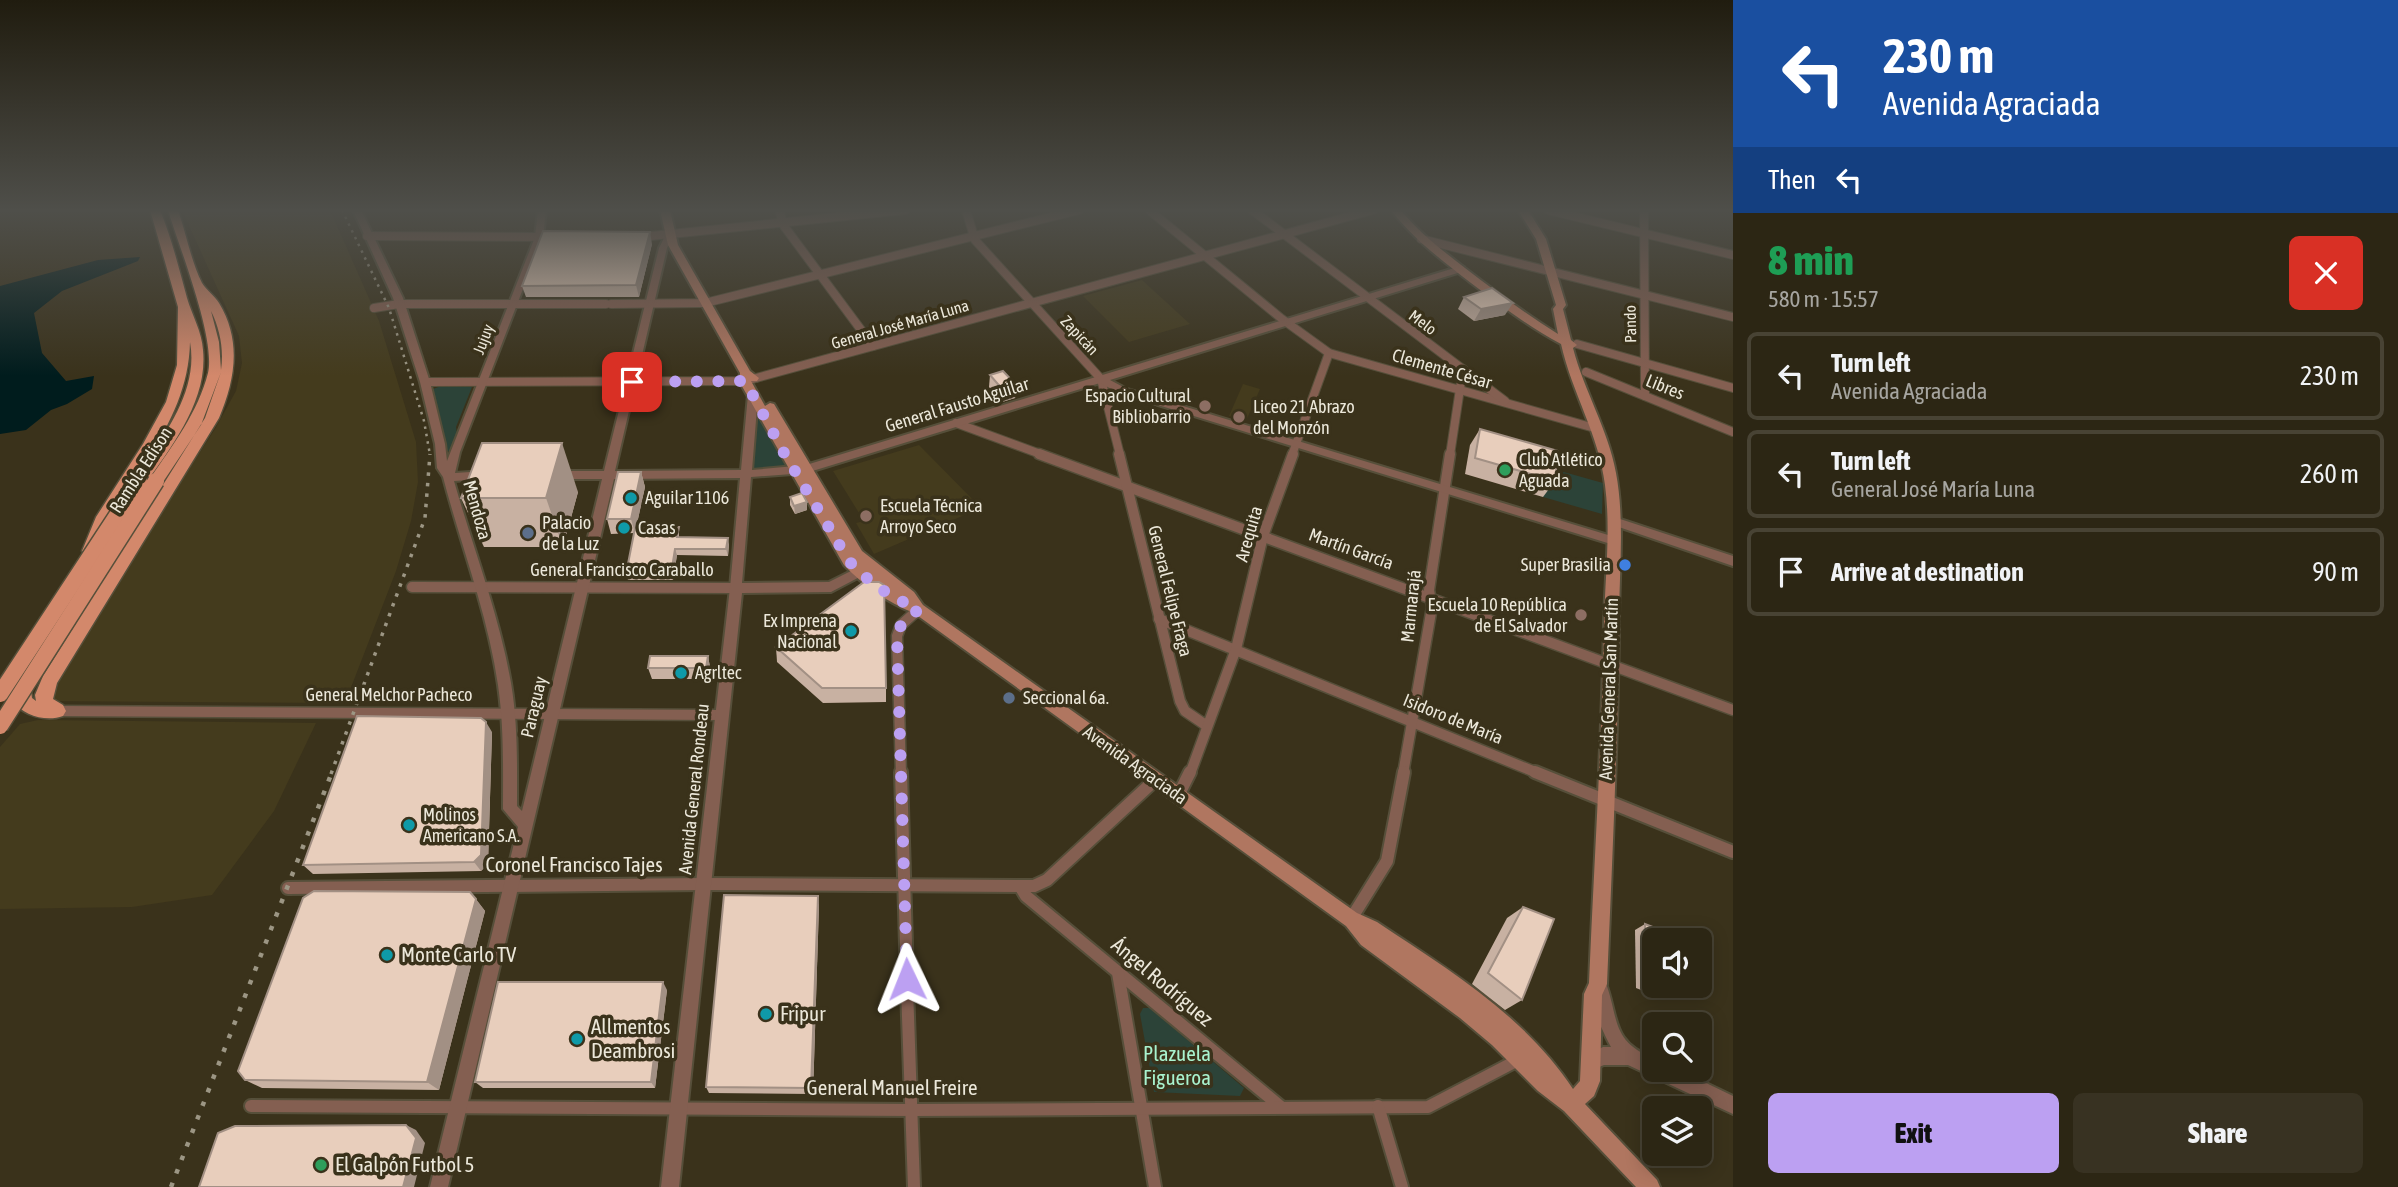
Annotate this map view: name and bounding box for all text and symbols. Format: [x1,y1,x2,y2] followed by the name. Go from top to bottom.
[1883,27,1994,83] text: 230 m
[1768,28,1859,119] icon: left
[1883,85,2101,122] text: Avenida Agraciada
[1830,161,1868,199] icon: left
[1768,165,1816,195] text: Then
[1768,236,1854,284] text: 8 min
[2289,236,2363,310] button: close
[1768,286,1879,312] text: 580 m · 15:57
[829,296,971,352] street label: General José María Luna
[1621,305,1639,343] street label: Pando
[1406,306,1440,338] street label: Melo
[1057,312,1103,359] street label: Zapicán
[469,321,498,357] street label: Jujuy
[1390,344,1495,393] street label: Clemente César
[1831,348,1911,378] text: Turn left
[602,352,662,412] pin
[1772,357,1810,395] icon: left
[2300,361,2359,391] text: 230 m
[613,363,651,401] icon: arrive
[1643,369,1687,404] street label: Libres
[882,372,1032,436] street label: General Fausto Aguilar
[1831,378,1987,404] text: Avenida Agraciada
[1085,385,1191,427] place label: Espacio Cultural Bibliobarrio
[1253,396,1355,438] place label: Liceo 21 Abrazo del Monzón
[1197,398,1213,414] marker: Espacio Cultural Bibliobarrio
[1231,409,1247,425] marker: Liceo 21 Abrazo del Monzón
[105,423,176,517] street label: Rambla Edison
[1831,446,1911,476] text: Turn left
[1519,449,1603,491] place label: Club Atlético Aguada
[1772,455,1810,493] icon: left
[2300,459,2359,489] text: 260 m
[1497,462,1513,478] marker: Club Atlético Aguada
[1831,476,2035,502] text: General José María Luna
[459,478,496,542] street label: Mendoza
[645,487,729,508] place label: Aguilar 1106
[623,490,639,506] marker: Aguilar 1106
[880,495,983,537] place label: Escuela Técnica Arroyo Seco
[1231,504,1266,564] street label: Arequita
[858,508,874,524] marker: Escuela Técnica Arroyo Seco
[542,512,599,554] place label: Palacio de la Luz
[638,517,676,538] place label: Casas
[616,520,632,536] marker: Casas
[1144,523,1197,659] street label: General Felipe Fraga
[1306,524,1396,574] street label: Martín García
[520,525,536,541] marker: Palacio de la Luz
[1772,553,1810,591] icon: arrive
[1521,554,1611,575] place label: Super Brasilia
[1617,557,1633,573] marker: Super Brasilia
[1831,557,2024,587] text: Arrive at destination
[2312,557,2359,587] text: 90 m
[530,559,714,580] street label: General Francisco Caraballo
[1396,569,1425,643] street label: Marmarajá
[1428,594,1568,636] place label: Escuela 10 República de El Salvador
[1595,597,1622,780] street label: Avenida General San Martín
[1573,607,1589,623] marker: Escuela 10 República de El Salvador
[763,610,837,652] place label: Ex Imprena Nacional
[843,623,859,639] marker: Ex Imprena Nacional
[695,662,742,683] place label: Agrltec
[673,665,689,681] marker: Agrltec
[516,674,551,740] street label: Paraguay
[305,684,473,705] street label: General Melchor Pacheco
[1023,687,1109,708] place label: Seccional 6a.
[1400,689,1506,748] street label: Isidoro de María
[1001,690,1017,706] marker: Seccional 6a.
[674,703,713,875] street label: Avenida General Rondeau
[1079,721,1191,808] street label: Avenida Agraciada
[423,804,520,846] place label: Molinos Americano S.A.
[401,817,417,833] marker: Molinos Americano S.A.
[485,852,663,876] street label: Coronel Francisco Tajes
[1642,928,1712,1166] map controls
[1642,928,1712,998] button: sound
[1107,932,1218,1031] street label: Ángel Rodríguez
[401,942,517,966] place label: Monte Carlo TV
[870,942,944,1016] position arrow
[379,947,395,963] marker: Monte Carlo TV
[780,1001,826,1025] place label: Fripur
[758,1006,774,1022] marker: Fripur
[1642,1012,1712,1082] button: search
[591,1014,675,1062] place label: Allmentos Deambrosi
[569,1031,585,1047] marker: Allmentos Deambrosi
[1143,1041,1211,1089] park label: Plazuela Figueroa
[807,1075,977,1099] street label: General Manuel Freire
[1768,1093,2059,1173] button: Exit
[2073,1093,2363,1173] button: Share
[1642,1096,1712,1166] button: layers
[335,1152,474,1176] place label: El Galpón Futbol 5
[313,1157,329,1173] marker: El Galpón Futbol 5

